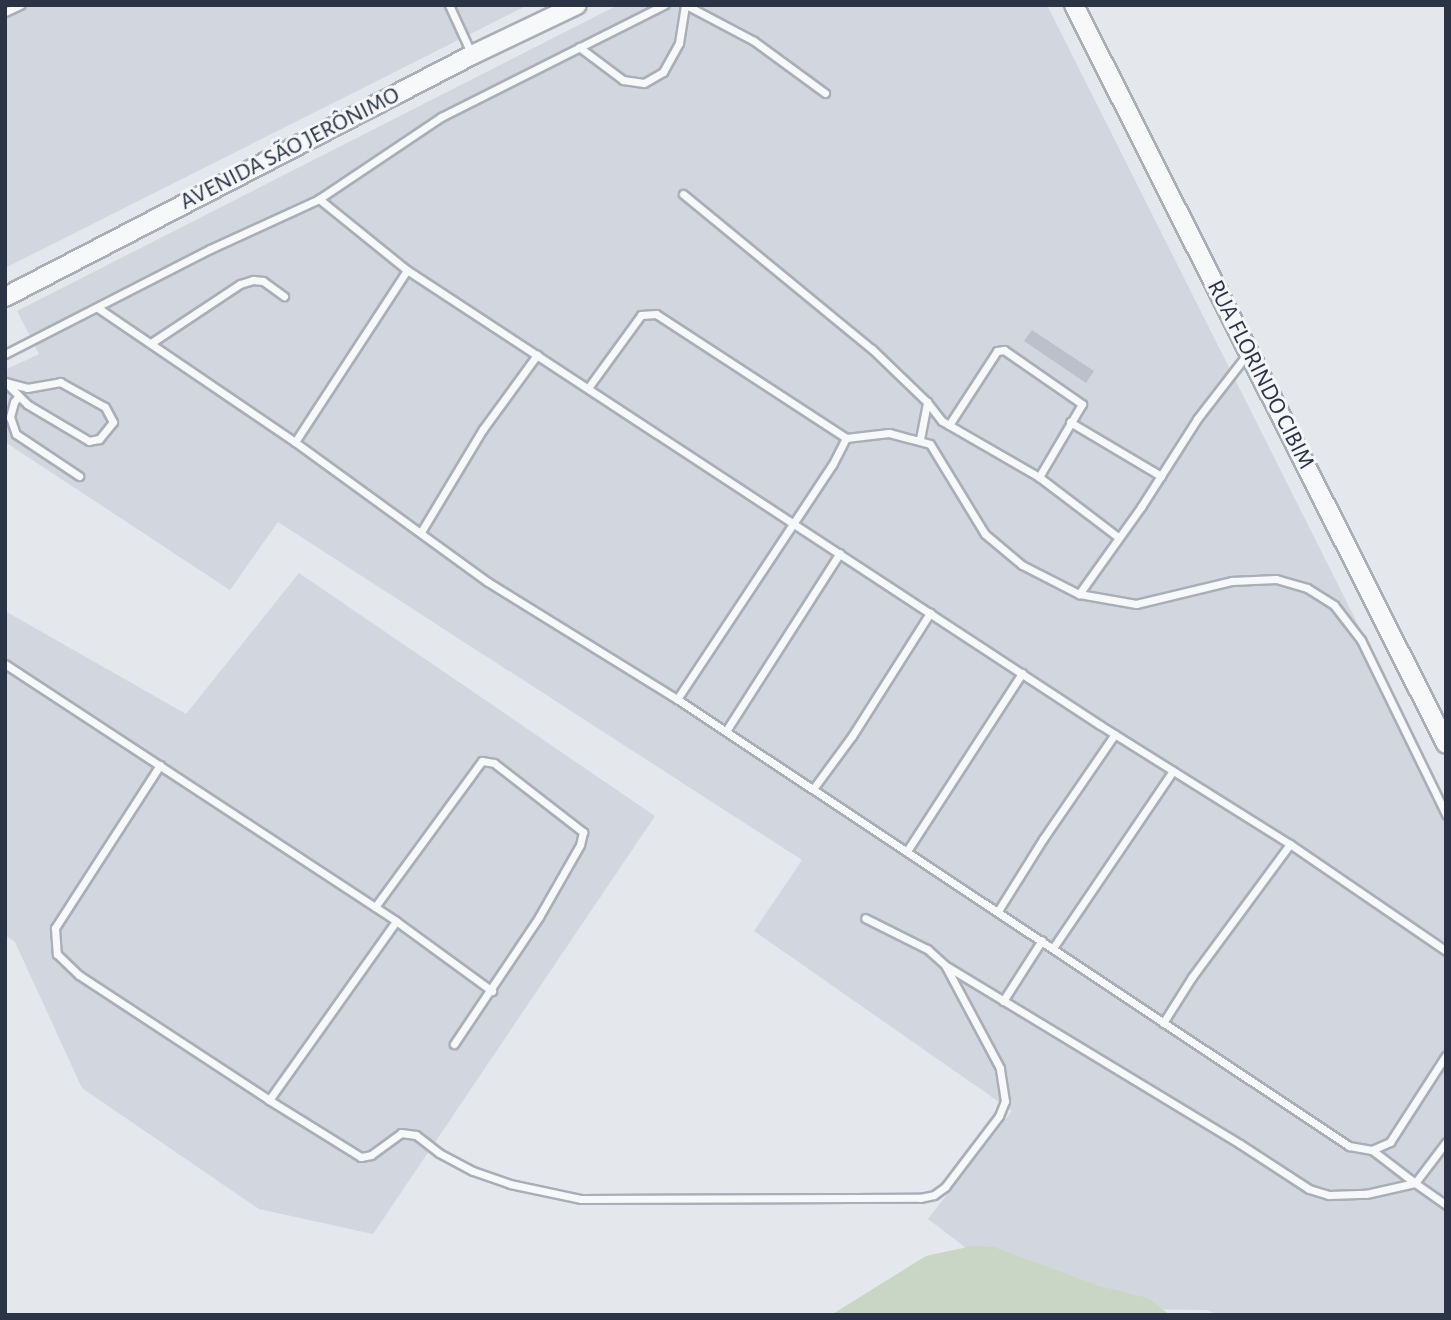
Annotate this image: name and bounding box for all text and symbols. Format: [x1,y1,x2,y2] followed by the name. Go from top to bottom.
[175,81,405,217] street label: AVENIDA SÃO JERÔNIMO
[1200,276,1320,474] street label: RUA FLORINDO CIBIM

